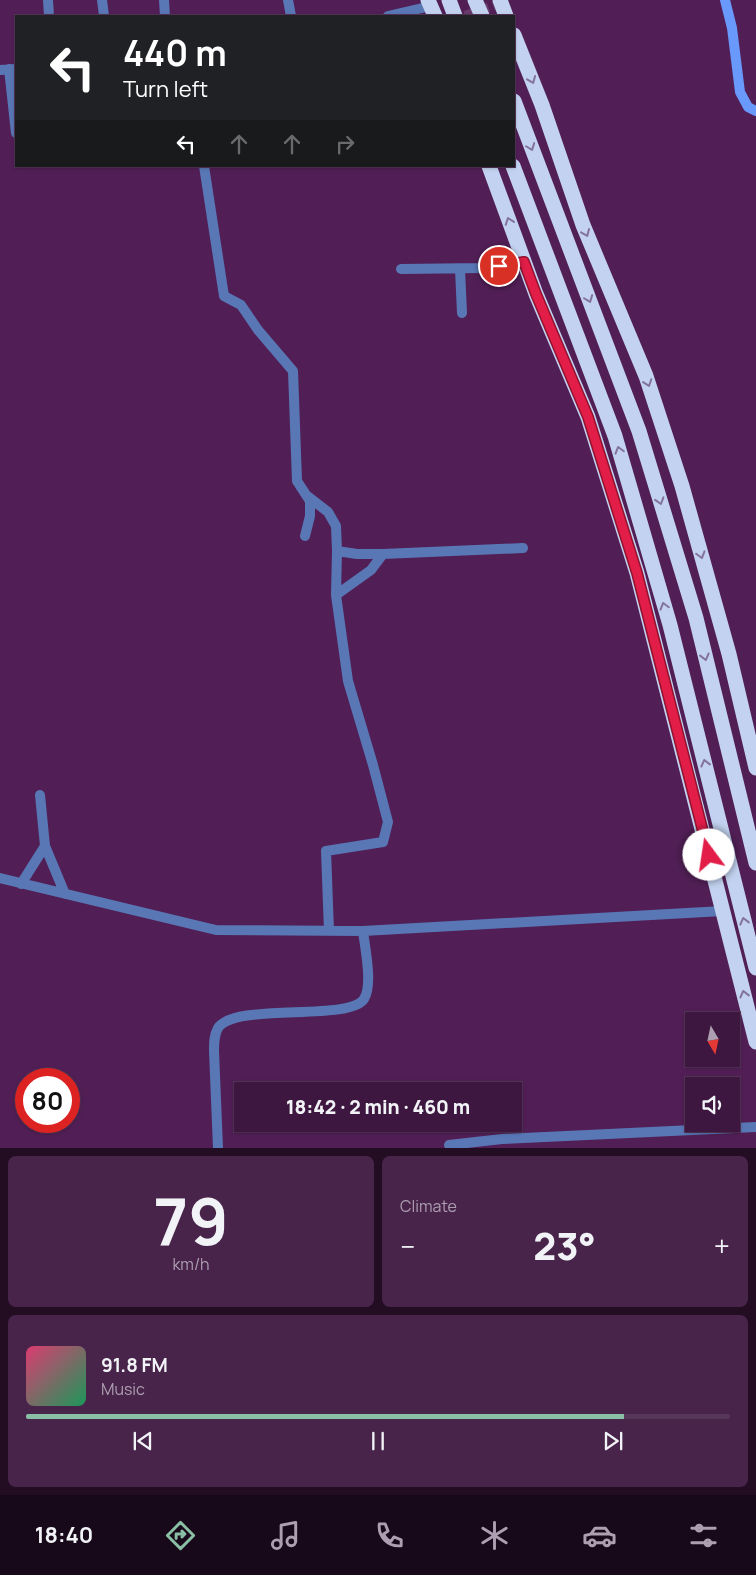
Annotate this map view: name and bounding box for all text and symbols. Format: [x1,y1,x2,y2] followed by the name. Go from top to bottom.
[123,29,227,77] text: 440 m
[40,35,105,100] icon: left
[123,74,208,104] text: Turn left
[526,75,536,84] one-way arrow
[172,130,200,158] icon: left
[225,130,253,158] icon: ahead
[278,130,306,158] icon: ahead
[331,130,359,158] icon: right
[525,142,535,151] one-way arrow
[505,217,515,225] one-way arrow
[580,228,590,237] one-way arrow
[478,245,520,287] pin
[485,252,513,280] icon: arrive
[582,294,593,303] one-way arrow
[643,378,653,387] one-way arrow
[615,446,625,454] one-way arrow
[655,497,665,505] one-way arrow
[696,550,706,558] one-way arrow
[660,602,670,610] one-way arrow
[700,653,710,661] one-way arrow
[700,760,710,768] one-way arrow
[682,828,734,880] position arrow
[739,916,750,925] one-way arrow
[739,990,750,999] one-way arrow
[685,1012,740,1068] north arrow
[685,1012,740,1132] map controls
[15,1068,80,1133] speed limit sign: 80
[685,1077,740,1132] button: sound
[286,1094,470,1120] text: 18:42 · 2 min · 460 m
[153,1176,229,1265] text: 79
[400,1195,457,1217] text: Climate
[533,1219,596,1271] text: 23°
[400,1227,415,1265] text: −
[714,1227,730,1265] text: +
[172,1253,210,1275] text: km/h
[101,1352,168,1378] text: 91.8 FM
[101,1378,145,1400] text: Music
[129,1427,157,1455] icon: previous
[364,1427,392,1455] icon: pause
[599,1427,627,1455] icon: next
[163,1518,198,1553] icon: directions
[268,1518,303,1553] icon: music
[372,1518,407,1553] icon: phone
[477,1518,512,1553] icon: climate
[582,1518,617,1553] icon: car
[686,1518,721,1553] icon: filters
[35,1520,93,1550] text: 18:40

